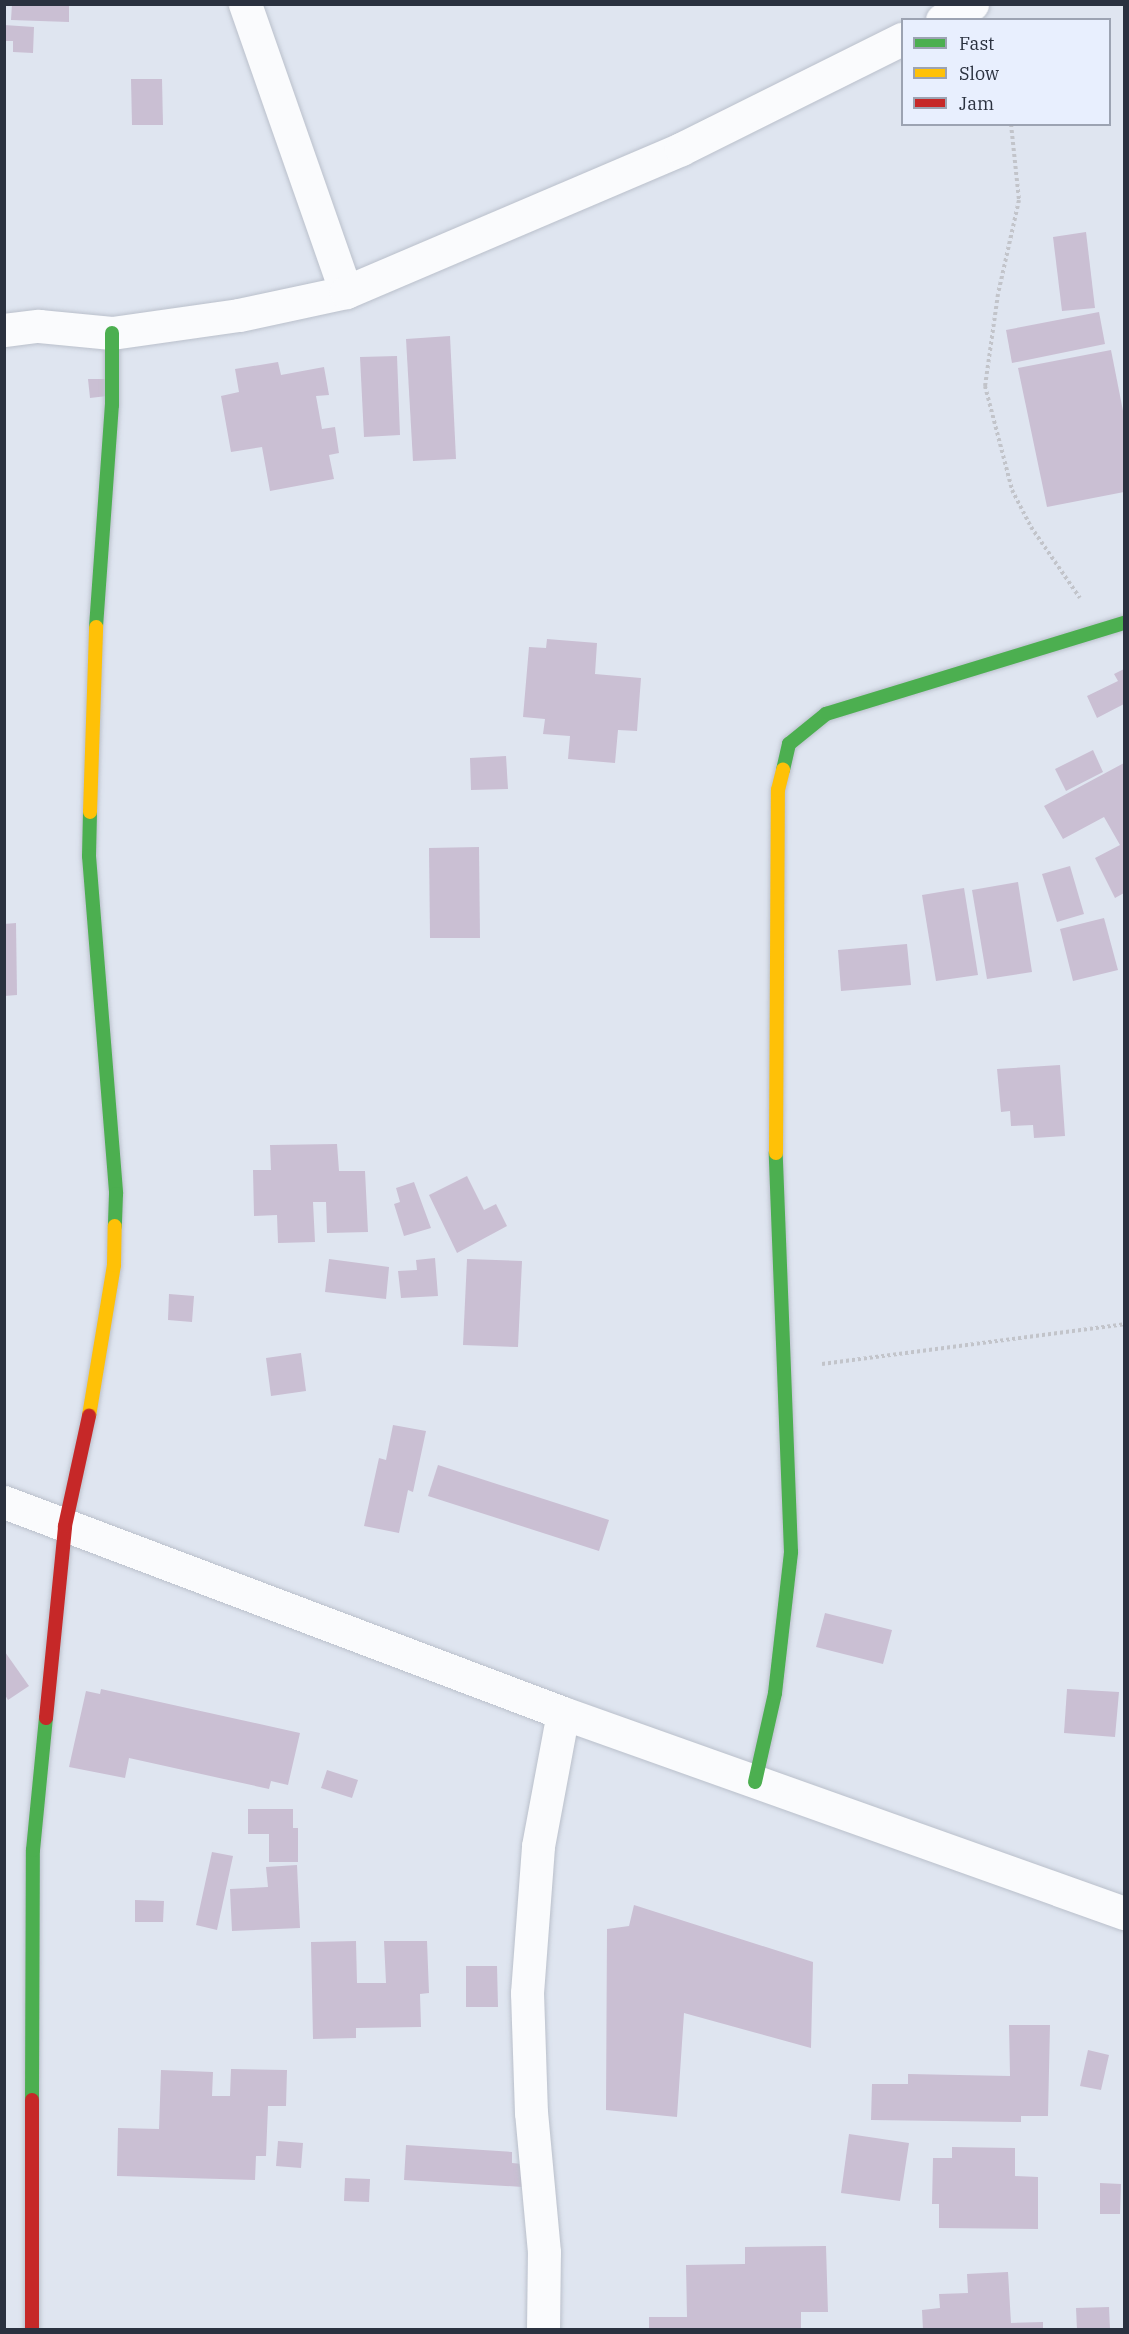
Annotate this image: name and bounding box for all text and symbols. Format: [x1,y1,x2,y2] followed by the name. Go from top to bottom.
[901,18,1111,126] legend
[959,32,994,55] text: Fast
[959,62,999,85] text: Slow
[959,92,994,115] text: Jam

